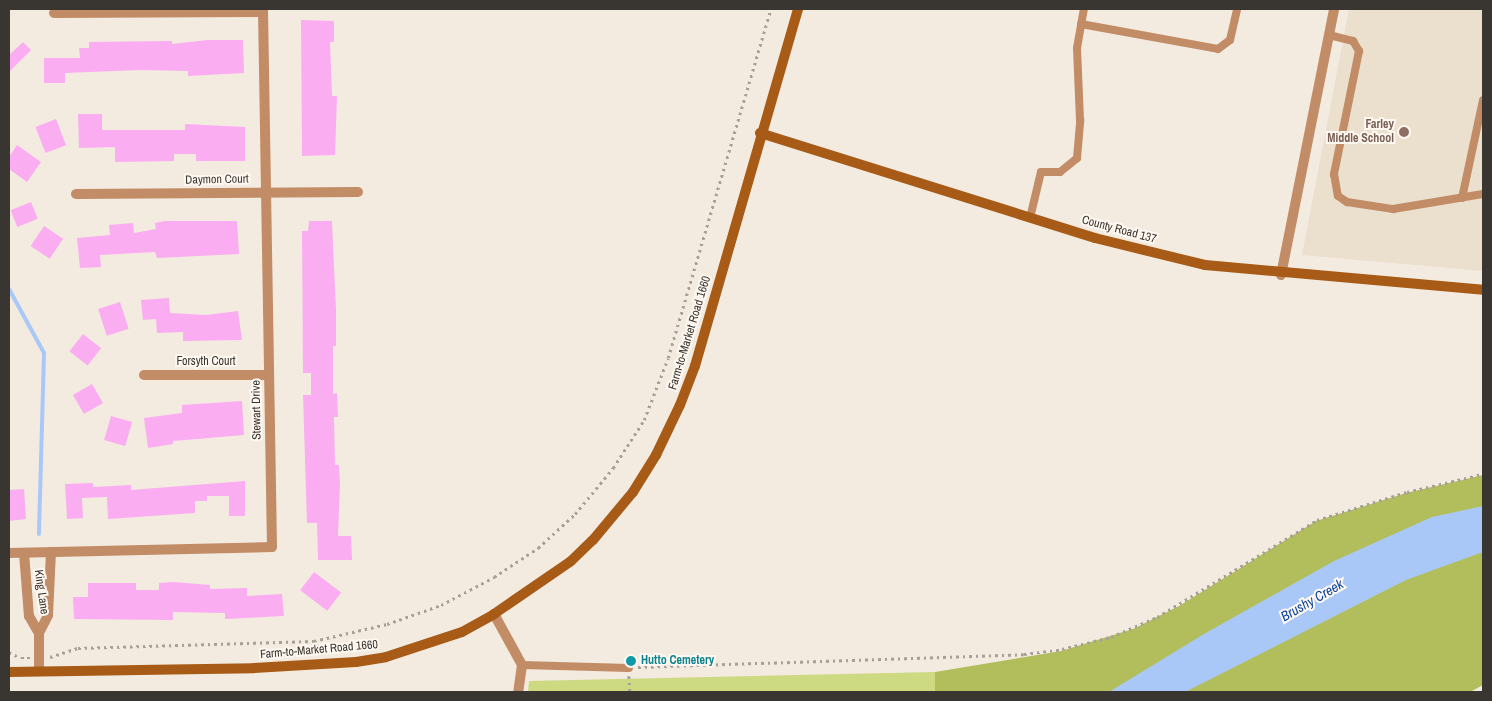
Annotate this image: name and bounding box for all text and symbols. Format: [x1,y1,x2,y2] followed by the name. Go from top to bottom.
[1327,118,1394,146] place label: Farley Middle School
[1398,126,1410,138] marker: Farley Middle School
[185,172,249,188] street label: Daymon Court
[1080,213,1158,247] street label: County Road 137
[666,274,714,392] street label: Farm-to-Market Road 1660
[176,355,236,369] street label: Forsyth Court
[249,380,265,440] street label: Stewart Drive
[31,569,51,615] street label: King Lane
[1278,575,1346,625] water label: Brushy Creek
[260,638,378,662] street label: Farm-to-Market Road 1660
[641,654,714,668] place label: Hutto Cemetery
[625,655,637,667] marker: Hutto Cemetery

